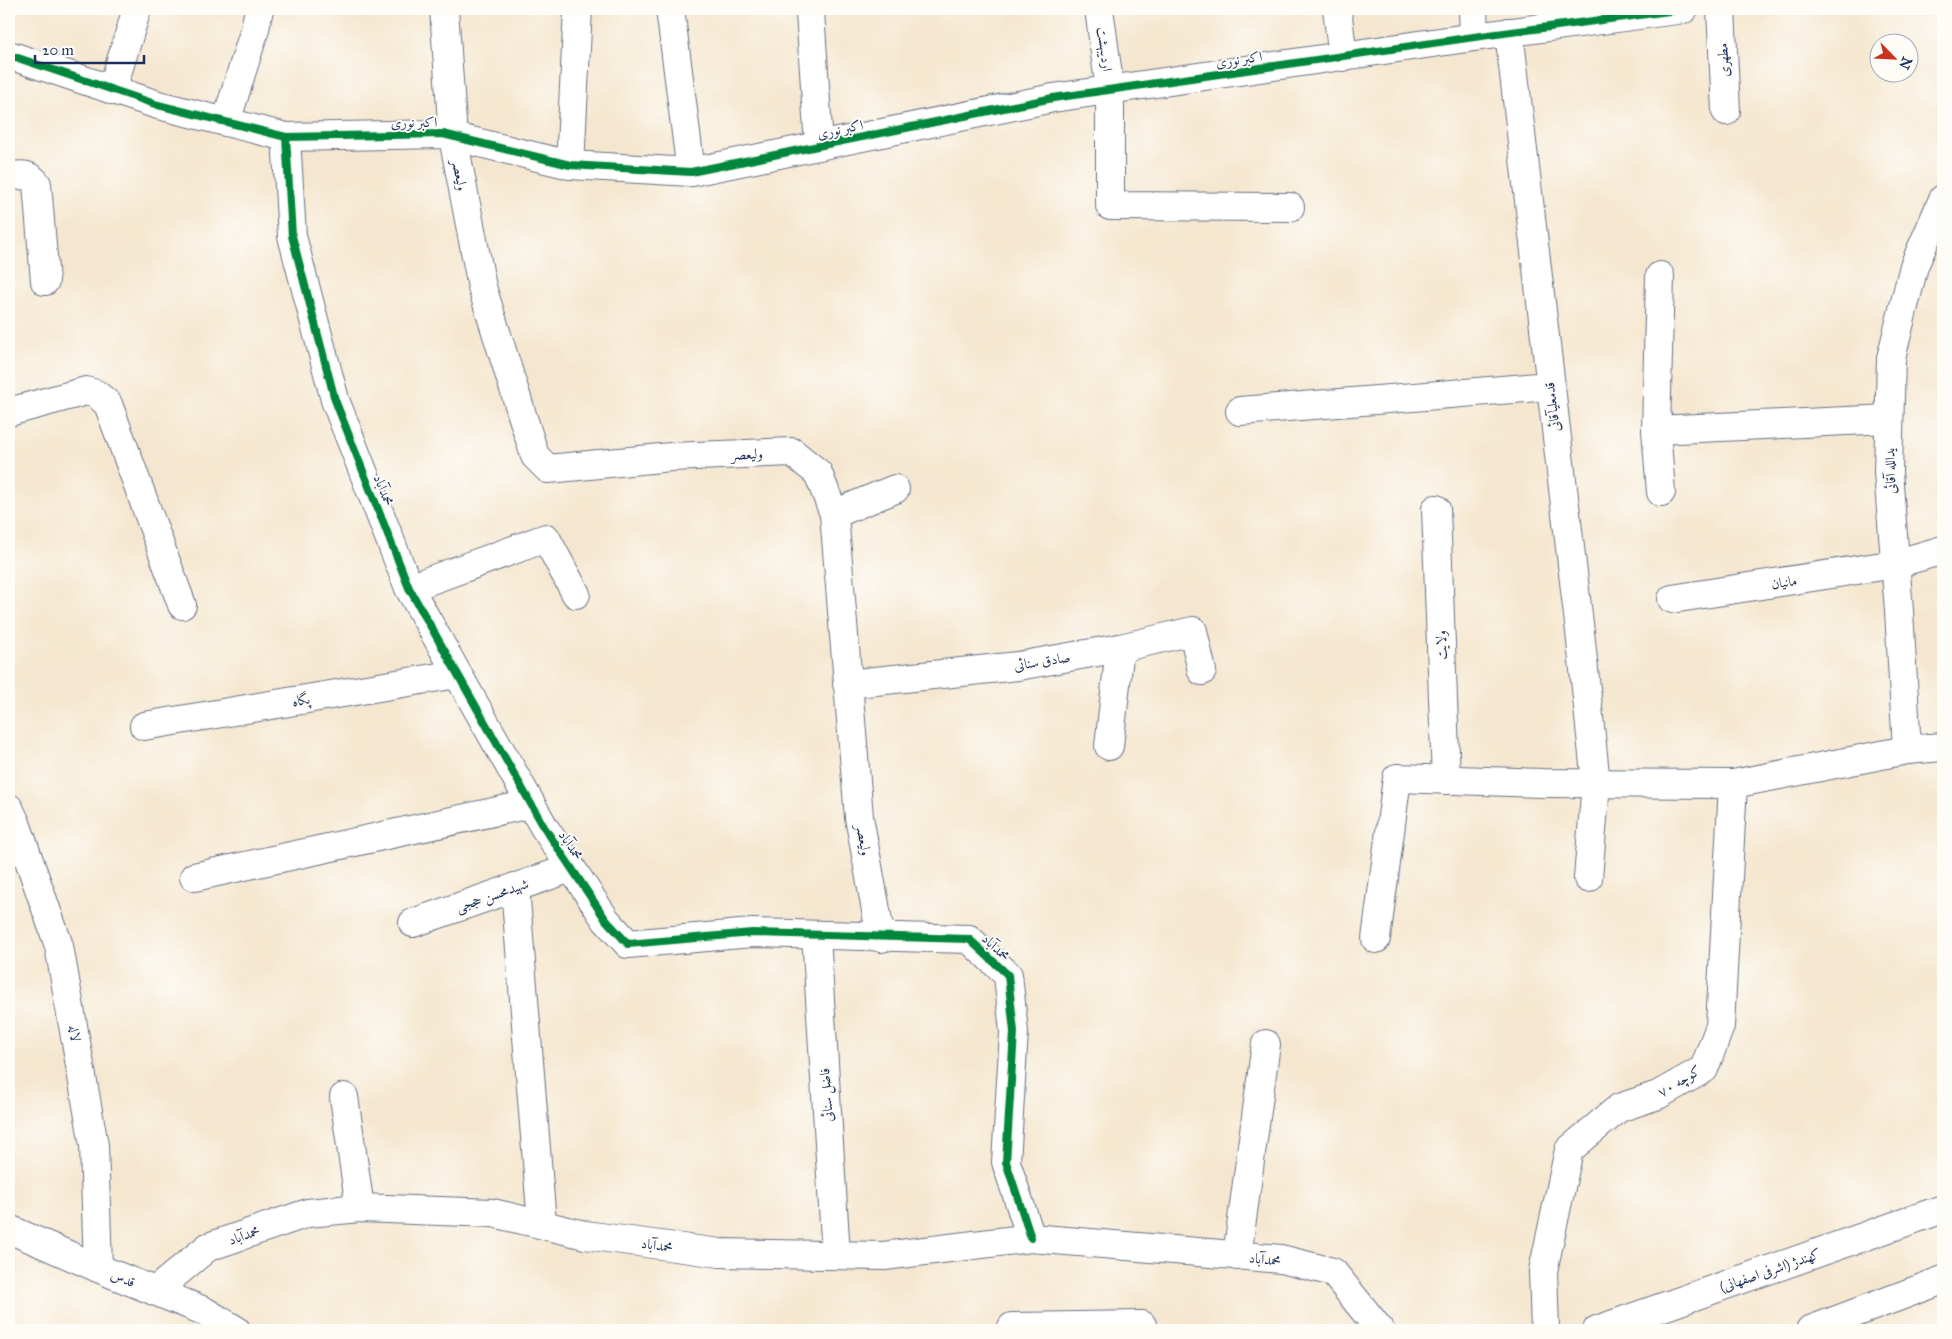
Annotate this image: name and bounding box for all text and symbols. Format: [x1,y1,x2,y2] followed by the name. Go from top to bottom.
[1092,26,1116,73] street label: اردیبهشت
[35,32,144,64] scale bar
[1870,32,1920,82] north arrow
[42,41,74,59] text: 20 m
[1714,42,1733,77] street label: مطهری
[1215,48,1263,71] street label: اکبر نوری
[1895,54,1916,72] text: N
[391,114,437,131] street label: اکبر نوری
[815,116,865,143] street label: اکبر نوری
[447,156,471,192] street label: ولیعصر
[1541,381,1564,433] street label: قدمعلیآقائی
[729,445,763,465] street label: ولیعصر
[1881,448,1900,494] street label: یدالله آقائی
[370,472,397,508] street label: محمدآباد
[1770,572,1798,593] street label: مانیان
[1432,630,1451,660] street label: ولایت
[1013,649,1071,674] street label: صادق سنائی
[291,689,313,712] street label: پگاه
[851,821,875,857] street label: ولیعصر
[555,827,587,863] street label: محمدآباد
[453,875,531,917] street label: شهیدمحسن حججی
[978,930,1013,965] street label: محمدآباد
[65,1023,84,1043] street label: لاله
[1655,1062,1704,1102] street label: کوچه ۷۰
[816,1067,839,1122] street label: فاضل سنائی
[226,1222,262,1249] street label: محمدآباد
[640,1235,674,1256] street label: محمدآباد
[1717,1245,1823,1297] street label: کهندژ (اشرفی اصفهانی)
[1248,1249,1282,1270] street label: محمدآباد
[108,1266,137,1291] street label: قدس

